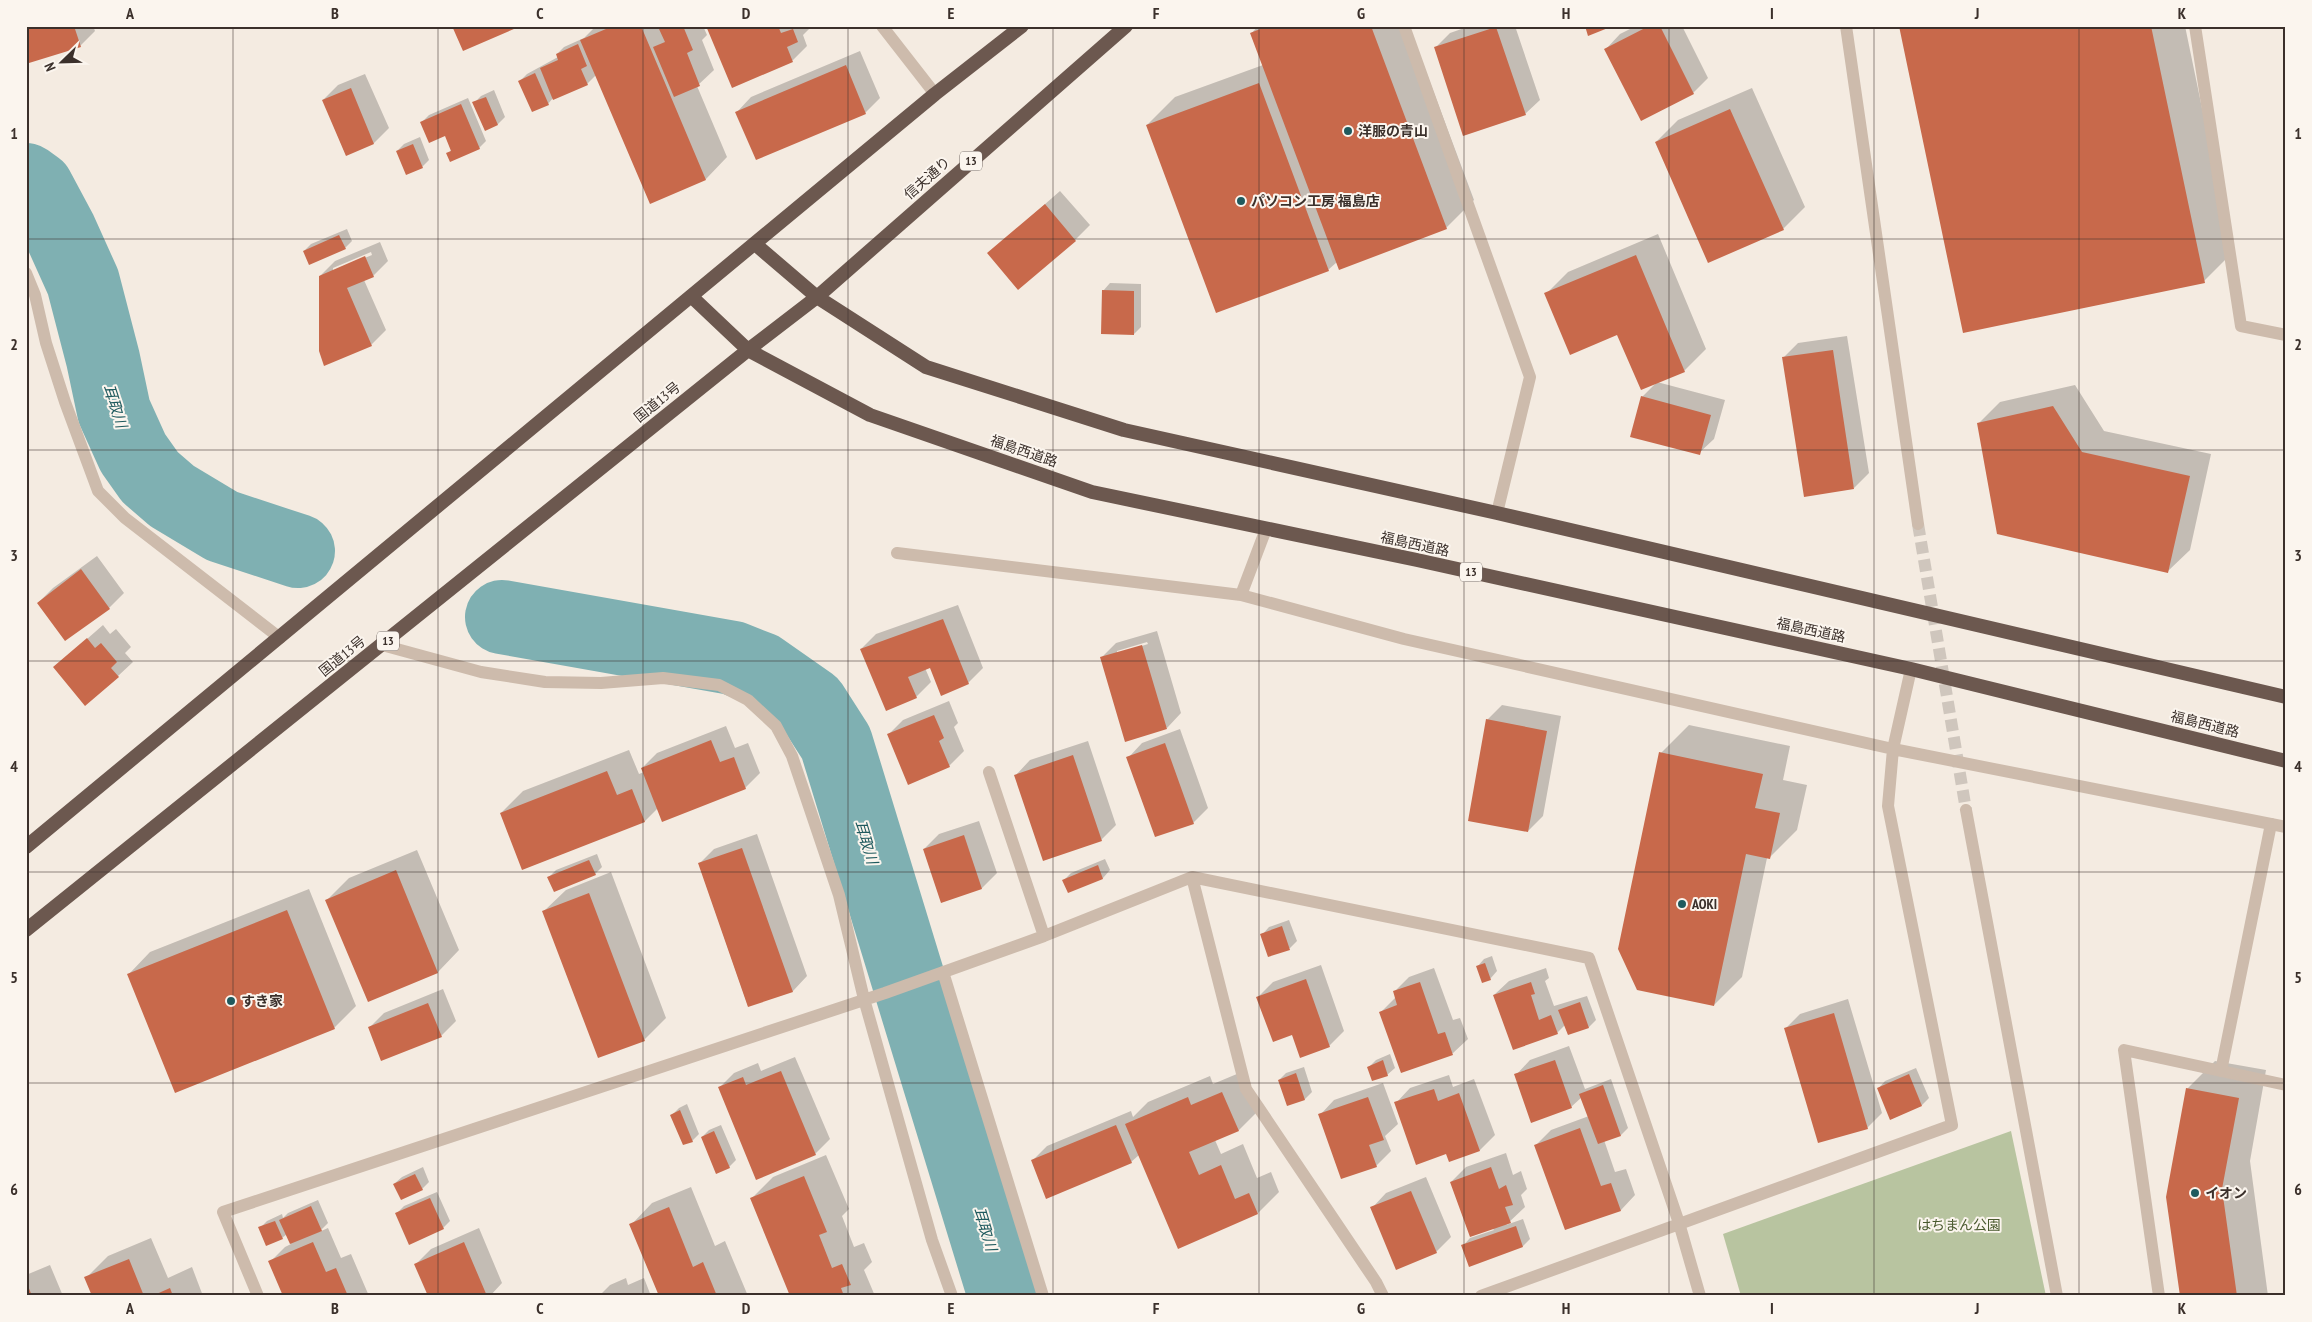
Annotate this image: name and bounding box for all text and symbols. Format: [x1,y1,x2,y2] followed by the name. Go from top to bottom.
[125,3,135,23] text: A
[331,3,339,23] text: B
[536,3,544,23] text: C
[742,3,751,23] text: D
[948,3,955,23] text: E
[1153,3,1160,23] text: F
[1357,3,1365,23] text: G
[1562,3,1570,23] text: H
[1770,3,1774,23] text: I
[1974,3,1979,23] text: J
[2178,3,2187,23] text: K
[38,38,88,88] north arrow
[40,60,60,74] text: N
[1358,122,1428,140] place label: 洋服の青山
[10,123,18,143] text: 1
[2294,123,2302,143] text: 1
[1342,125,1354,137] marker: 洋服の青山
[960,152,982,170] road number: 13
[900,153,954,203] street label: 信夫通り
[1251,192,1380,210] place label: パソコン工房 福島店
[1235,195,1247,207] marker: パソコン工房 福島店
[10,334,18,354] text: 2
[2294,334,2302,354] text: 2
[630,378,684,426] street label: 国道13号
[99,382,132,432] water label: 耳取川
[988,431,1060,471] street label: 福島西道路
[1379,528,1451,560] street label: 福島西道路
[10,545,18,565] text: 3
[2294,545,2302,565] text: 3
[1460,562,1482,582] road number: 13
[1775,614,1847,646] street label: 福島西道路
[377,631,399,650] road number: 13
[315,632,369,680] street label: 国道13号
[2169,707,2241,741] street label: 福島西道路
[10,756,18,776] text: 4
[2294,756,2302,776] text: 4
[851,818,883,868] water label: 耳取川
[1691,895,1717,913] place label: AOKI
[1676,898,1688,910] marker: AOKI
[10,967,18,987] text: 5
[2294,967,2302,987] text: 5
[241,992,283,1010] place label: すき家
[225,995,237,1007] marker: すき家
[10,1179,18,1199] text: 6
[2294,1179,2302,1199] text: 6
[2205,1184,2247,1202] place label: イオン
[2189,1187,2201,1199] marker: イオン
[970,1205,1002,1255] water label: 耳取川
[1917,1216,2001,1234] park label: はちまん公園
[125,1298,135,1318] text: A
[331,1298,339,1318] text: B
[536,1298,544,1318] text: C
[742,1298,751,1318] text: D
[948,1298,955,1318] text: E
[1153,1298,1160,1318] text: F
[1357,1298,1365,1318] text: G
[1562,1298,1570,1318] text: H
[1770,1298,1774,1318] text: I
[1974,1298,1979,1318] text: J
[2178,1298,2187,1318] text: K

